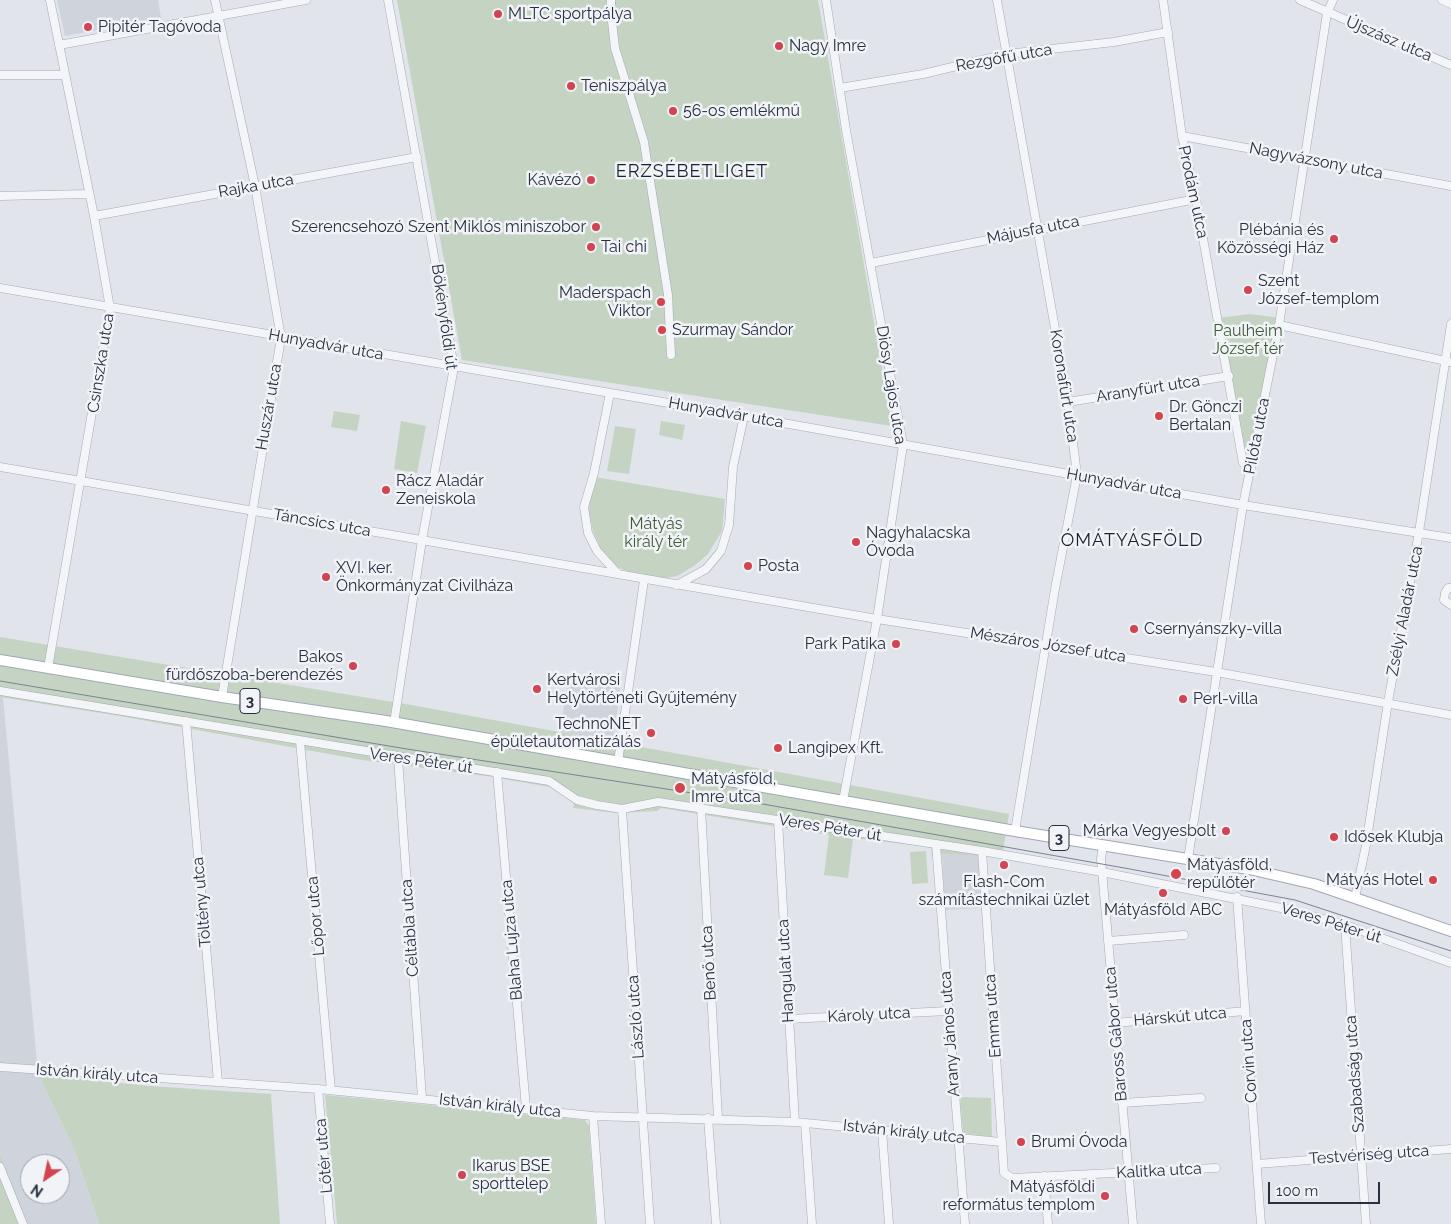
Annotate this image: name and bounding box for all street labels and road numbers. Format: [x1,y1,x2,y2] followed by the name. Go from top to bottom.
[1343,12,1435,66] street label: Újszász utca
[954,40,1054,76] street label: Rezgőfű utca
[1247,139,1385,183] street label: Nagyvázsony utca
[1174,144,1212,240] street label: Prodám utca
[217,170,295,202] street label: Rajka utca
[985,212,1081,248] street label: Májusfa utca
[427,263,461,371] street label: Bökényföldi út
[84,312,118,414] street label: Csinszka utca
[872,324,910,446] street label: Diósy Lajos utca
[267,325,385,365] street label: Hunyadvár utca
[1046,328,1082,444] street label: Koronafürt utca
[252,362,286,452] street label: Huszár utca
[1095,371,1201,407] street label: Aranyfürt utca
[667,393,785,433] street label: Hunyadvár utca
[1240,396,1274,476] street label: Pilóta utca
[1065,464,1183,504] street label: Hunyadvár utca
[272,505,372,541] street label: Táncsics utca
[1383,544,1427,678] street label: Zsélyi Aladár utca
[969,623,1127,667] street label: Mészáros József utca
[240,688,260,714] road number: 3
[368,744,474,778] street label: Veres Péter út
[777,810,883,846] street label: Veres Péter út
[1049,826,1069,850] road number: 3
[188,856,216,948] street label: Töltény utca
[303,875,329,957] street label: Lőpor utca
[397,878,423,978] street label: Céltábla utca
[497,879,527,1001] street label: Blaha Lujza utca
[1278,899,1384,947] street label: Veres Péter út
[774,919,798,1023] street label: Hangulat utca
[697,925,721,1001] street label: Benő utca
[1101,966,1131,1102] street label: Baross Gábor utca
[936,970,964,1098] street label: Arany János utca
[980,973,1006,1059] street label: Emma utca
[623,975,649,1059] street label: László utca
[827,1003,911,1027] street label: Károly utca
[1133,1003,1227,1031] street label: Hárskút utca
[1341,1015,1369,1133] street label: Szabadság utca
[1237,1019,1261,1103] street label: Corvin utca
[35,1060,159,1088] street label: István király utca
[438,1090,562,1122] street label: István király utca
[842,1116,966,1148] street label: István király utca
[311,1118,337,1194] street label: Lőtér utca
[1308,1141,1430,1169] street label: Testvériség utca
[1116,1159,1202,1183] street label: Kalitka utca

